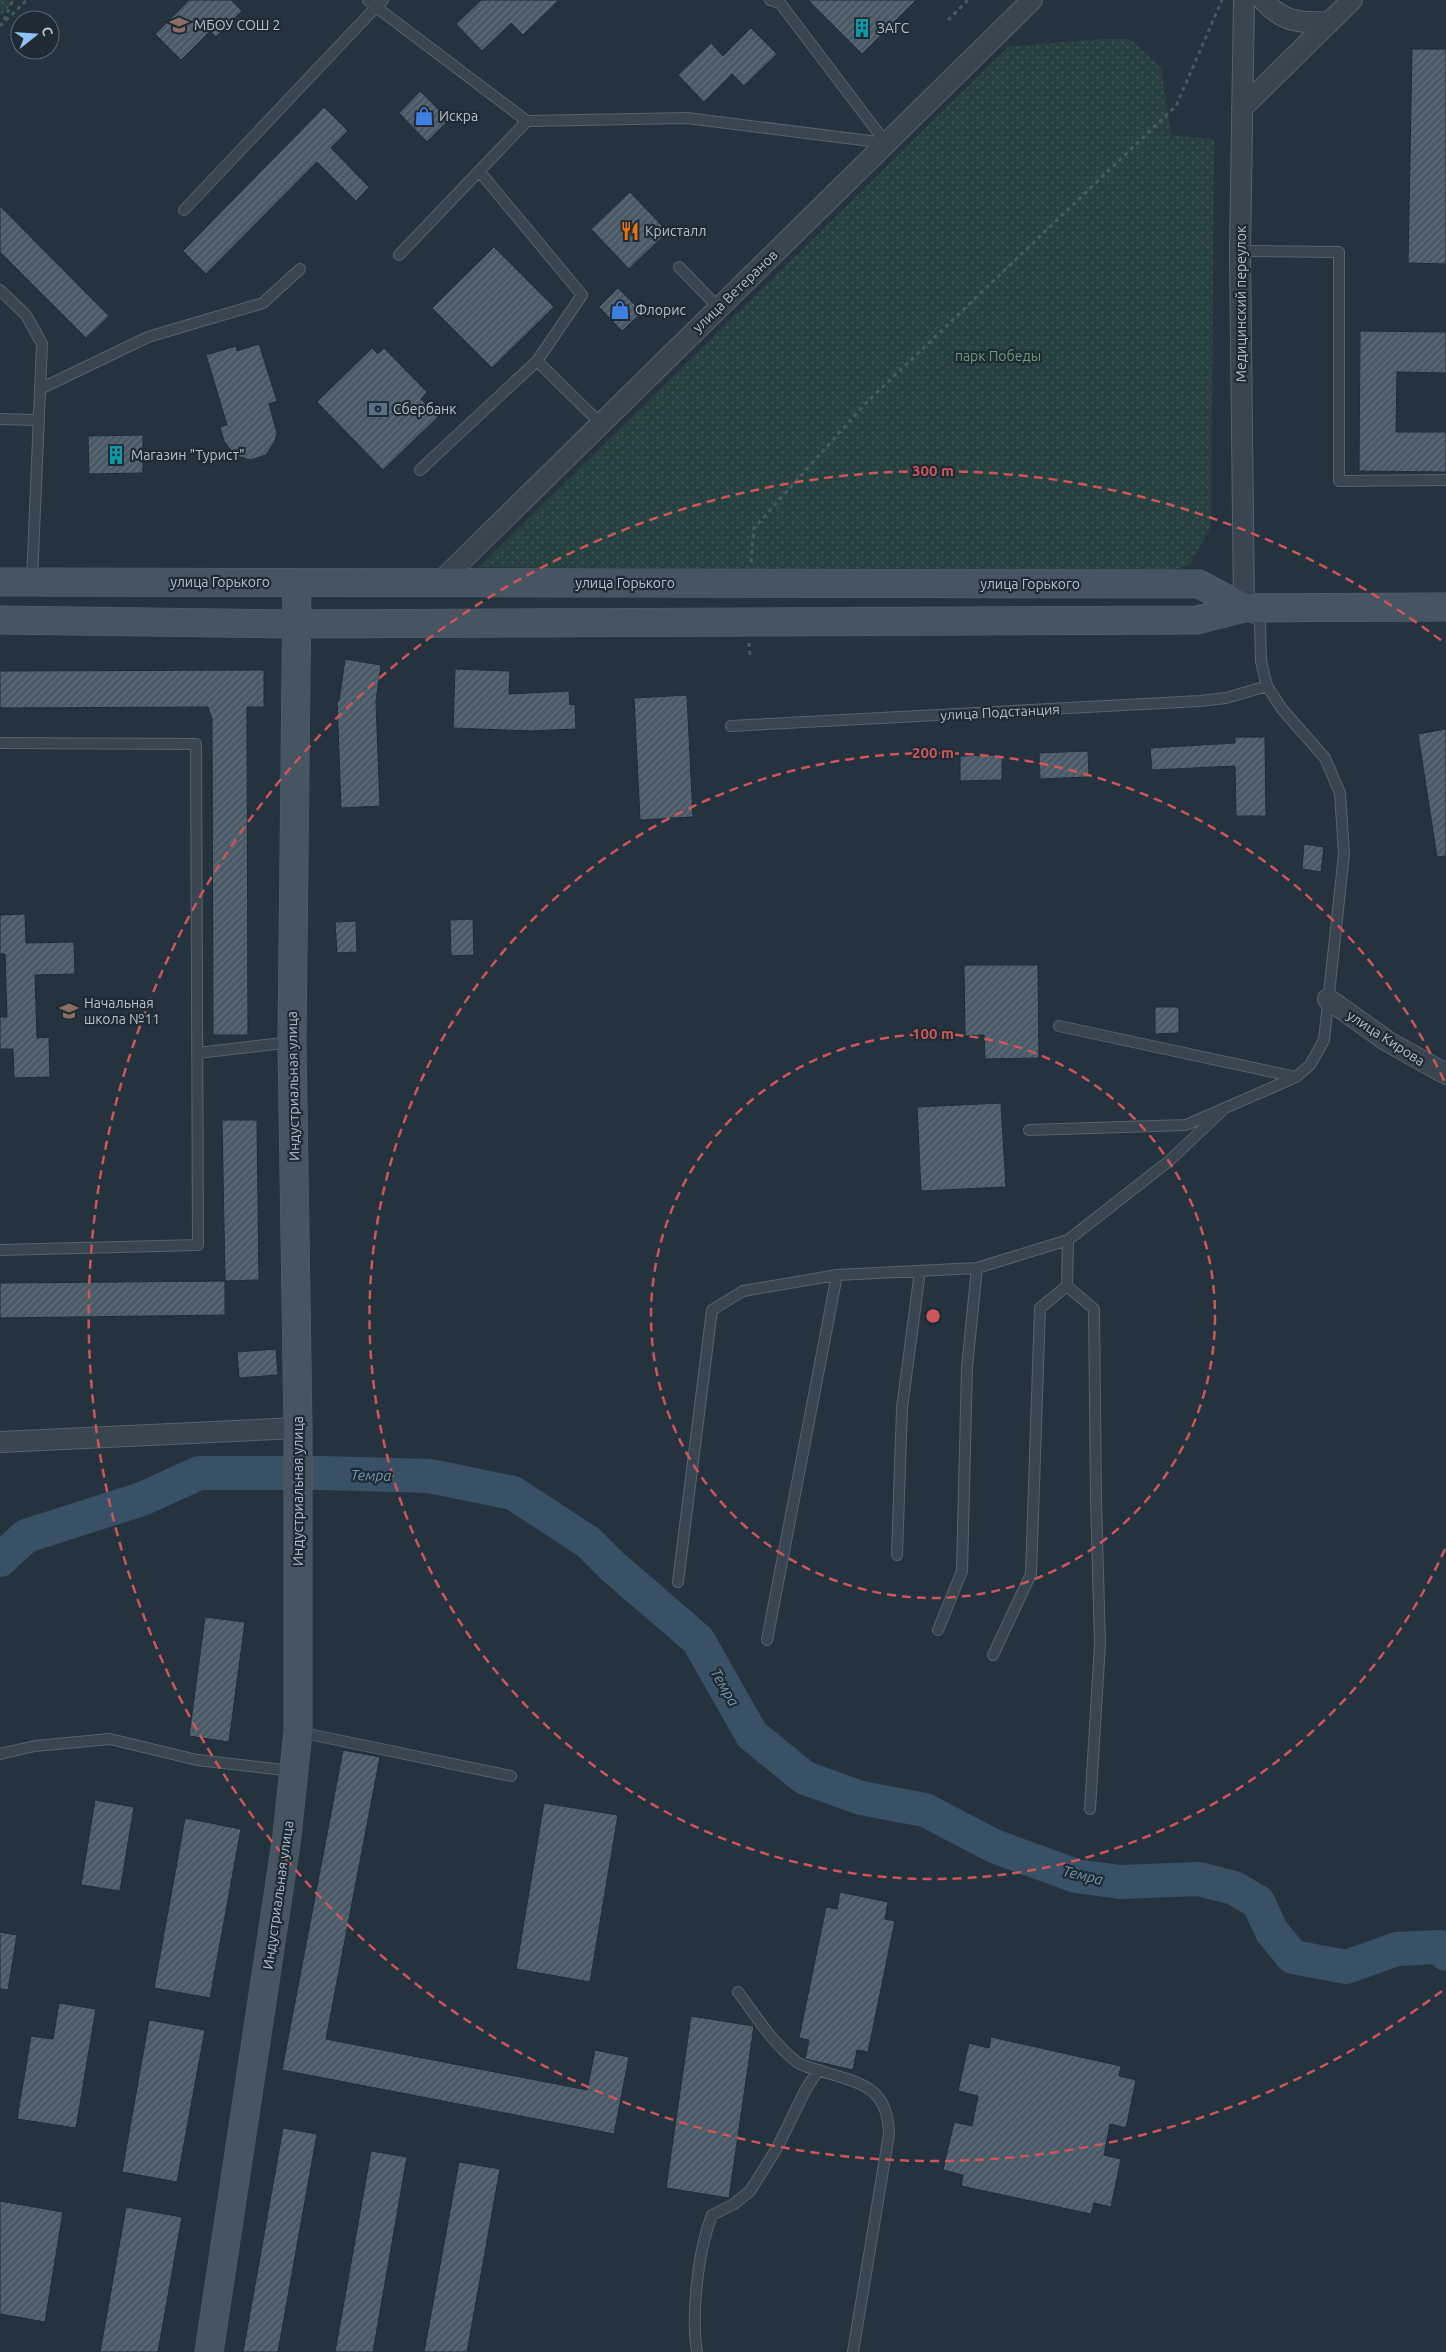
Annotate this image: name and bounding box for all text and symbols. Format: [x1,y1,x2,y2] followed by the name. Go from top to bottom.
[10,10,60,60] north arrow
[168,14,190,36] school or university icon: МБОУ СОШ 2
[194,17,280,33] place label: МБОУ СОШ 2
[851,17,873,39] building icon: ЗАГС
[877,20,910,36] place label: ЗАГС
[38,25,56,38] text: С
[413,105,435,127] shop icon: Искра
[439,108,478,124] place label: Искра
[619,220,641,242] restaurant icon: Кристалл
[645,223,707,239] place label: Кристалл
[1233,226,1249,382] street label: Медицинский переулок
[689,246,781,336] street label: улица Ветеранов
[609,299,631,321] shop icon: Флорис
[635,302,686,318] place label: Флорис
[955,348,1041,364] park label: парк Победы
[367,398,389,420] bank icon: Сбербанк
[393,401,456,417] place label: Сбербанк
[105,444,127,466] building icon: Магазин "Турист"
[131,447,245,463] place label: Магазин "Турист"
[912,462,954,479] text: 300 m
[170,574,270,590] street label: улица Горького
[575,575,675,591] street label: улица Горького
[980,576,1080,592] street label: улица Горького
[940,701,1060,723] street label: улица Подстанция
[912,744,954,761] text: 200 m
[84,995,160,1027] place label: Начальная школа №11
[58,1000,80,1022] school or university icon: Начальная школа №11
[1344,1007,1428,1069] street label: улица Кирова
[284,1011,302,1161] street label: Индустриальная улица
[912,1025,954,1042] text: 100 m
[924,1307,942,1325] centre of rings
[290,1416,306,1566] street label: Индустриальная улица
[350,1466,392,1484] water label: Темра
[707,1665,743,1709] water label: Темра
[260,1820,296,1970] street label: Индустриальная улица
[1061,1862,1105,1888] water label: Темра

